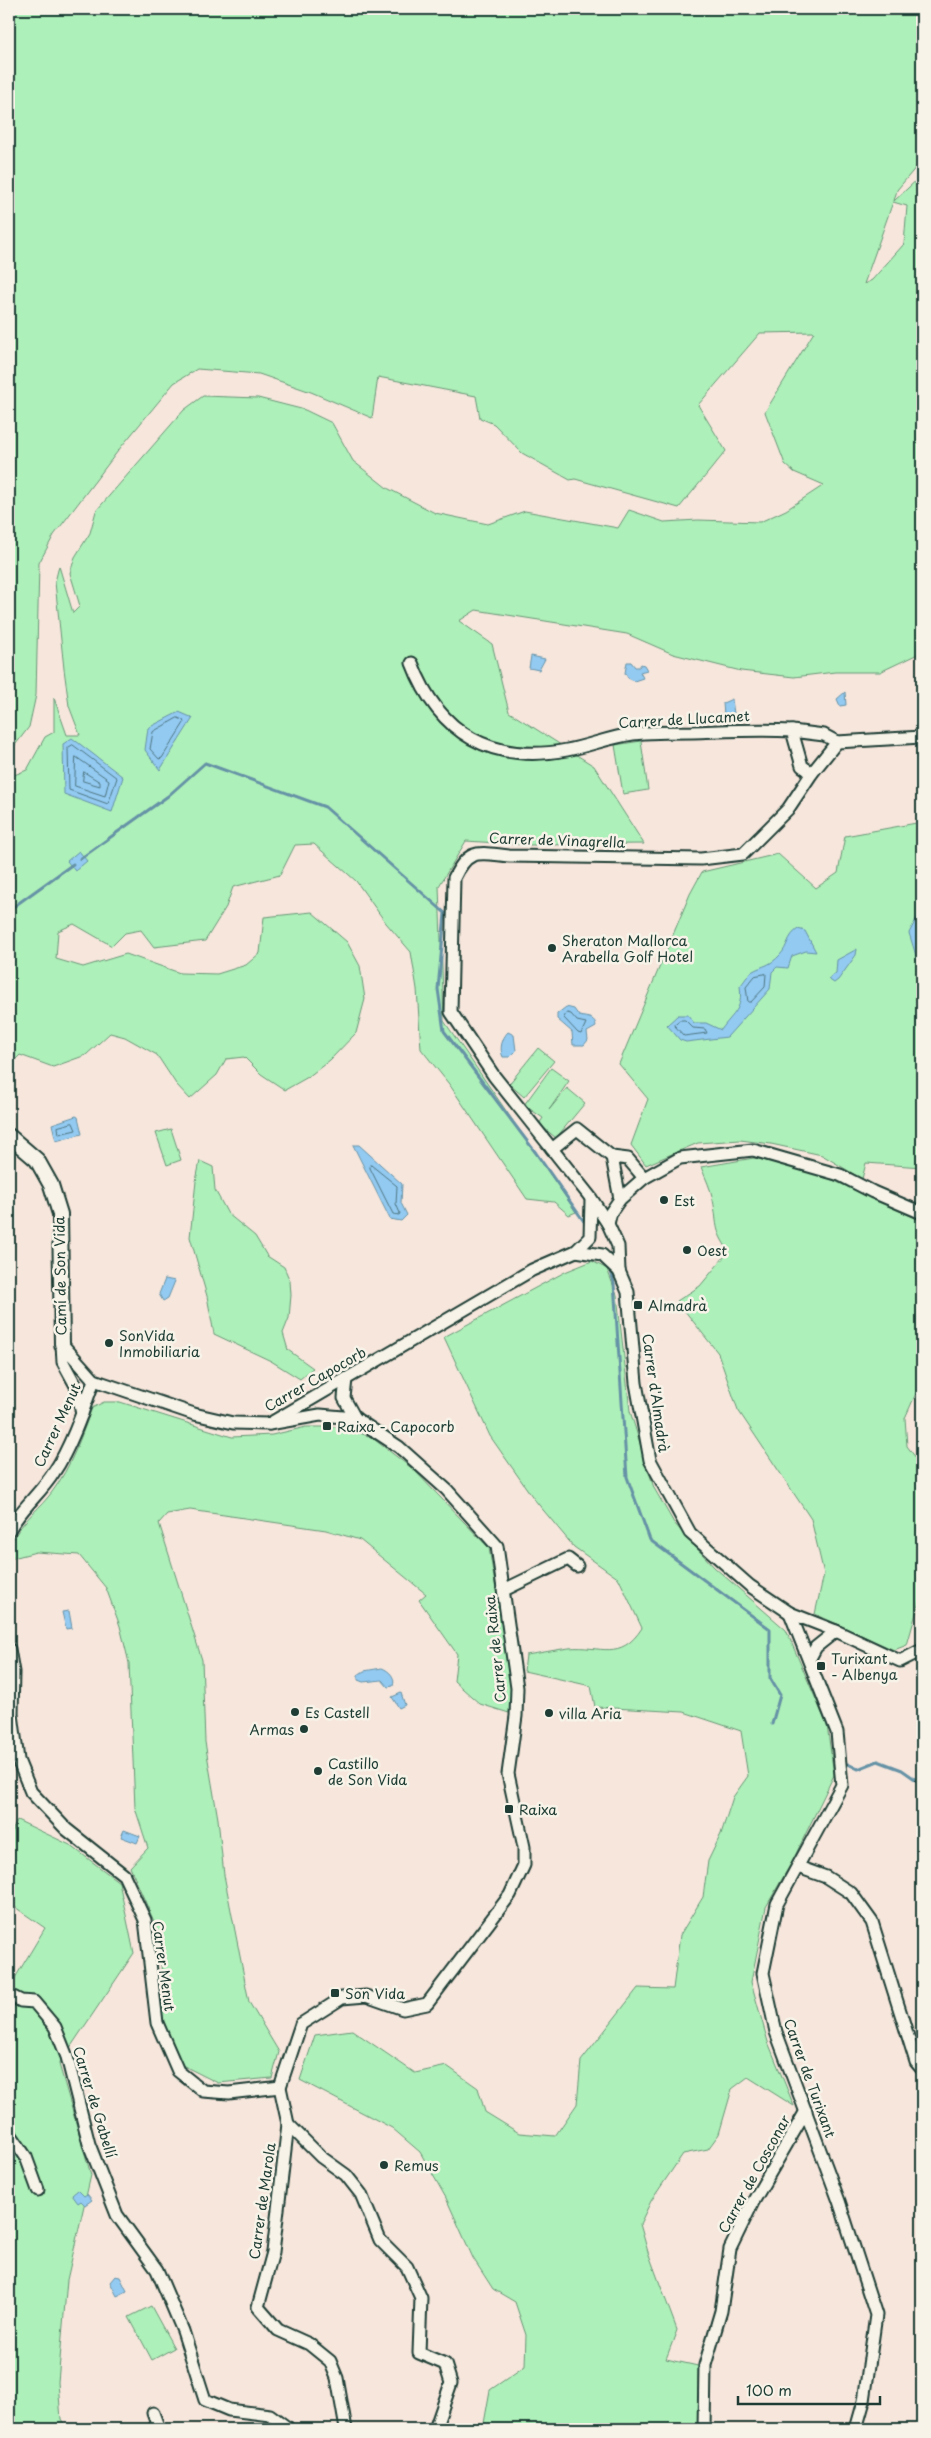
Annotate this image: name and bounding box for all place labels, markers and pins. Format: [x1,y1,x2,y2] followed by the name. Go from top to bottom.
[562,930,693,967] place label: Sheraton Mallorca Arabella Golf Hotel
[546,942,558,954] marker: Sheraton Mallorca Arabella Golf Hotel
[674,1190,695,1211] place label: Est
[658,1194,670,1206] marker: Est
[697,1240,727,1261] place label: Oest
[681,1244,693,1256] marker: Oest
[648,1295,707,1316] place label: Almadrà
[632,1299,644,1311] marker: Almadrà
[119,1325,200,1362] place label: SonVida Inmobiliaria
[103,1337,115,1349] marker: SonVida Inmobiliaria
[337,1416,455,1437] place label: Raixa - Capocorb
[321,1420,333,1432] marker: Raixa - Capocorb
[831,1648,898,1685] place label: Turixant - Albenya
[815,1660,827,1672] marker: Turixant - Albenya
[305,1702,370,1723] place label: Es Castell
[559,1703,622,1724] place label: villa Aria
[289,1706,301,1718] marker: Es Castell
[543,1707,555,1719] marker: villa Aria
[250,1719,294,1740] place label: Armas
[298,1723,310,1735] marker: Armas
[328,1753,407,1790] place label: Castillo de Son Vida
[312,1765,324,1777] marker: Castillo de Son Vida
[519,1799,557,1820] place label: Raixa
[503,1803,515,1815] marker: Raixa
[345,1983,405,2004] place label: Son Vida
[329,1987,341,1999] marker: Son Vida
[394,2155,439,2176] place label: Remus
[378,2159,390,2171] marker: Remus

